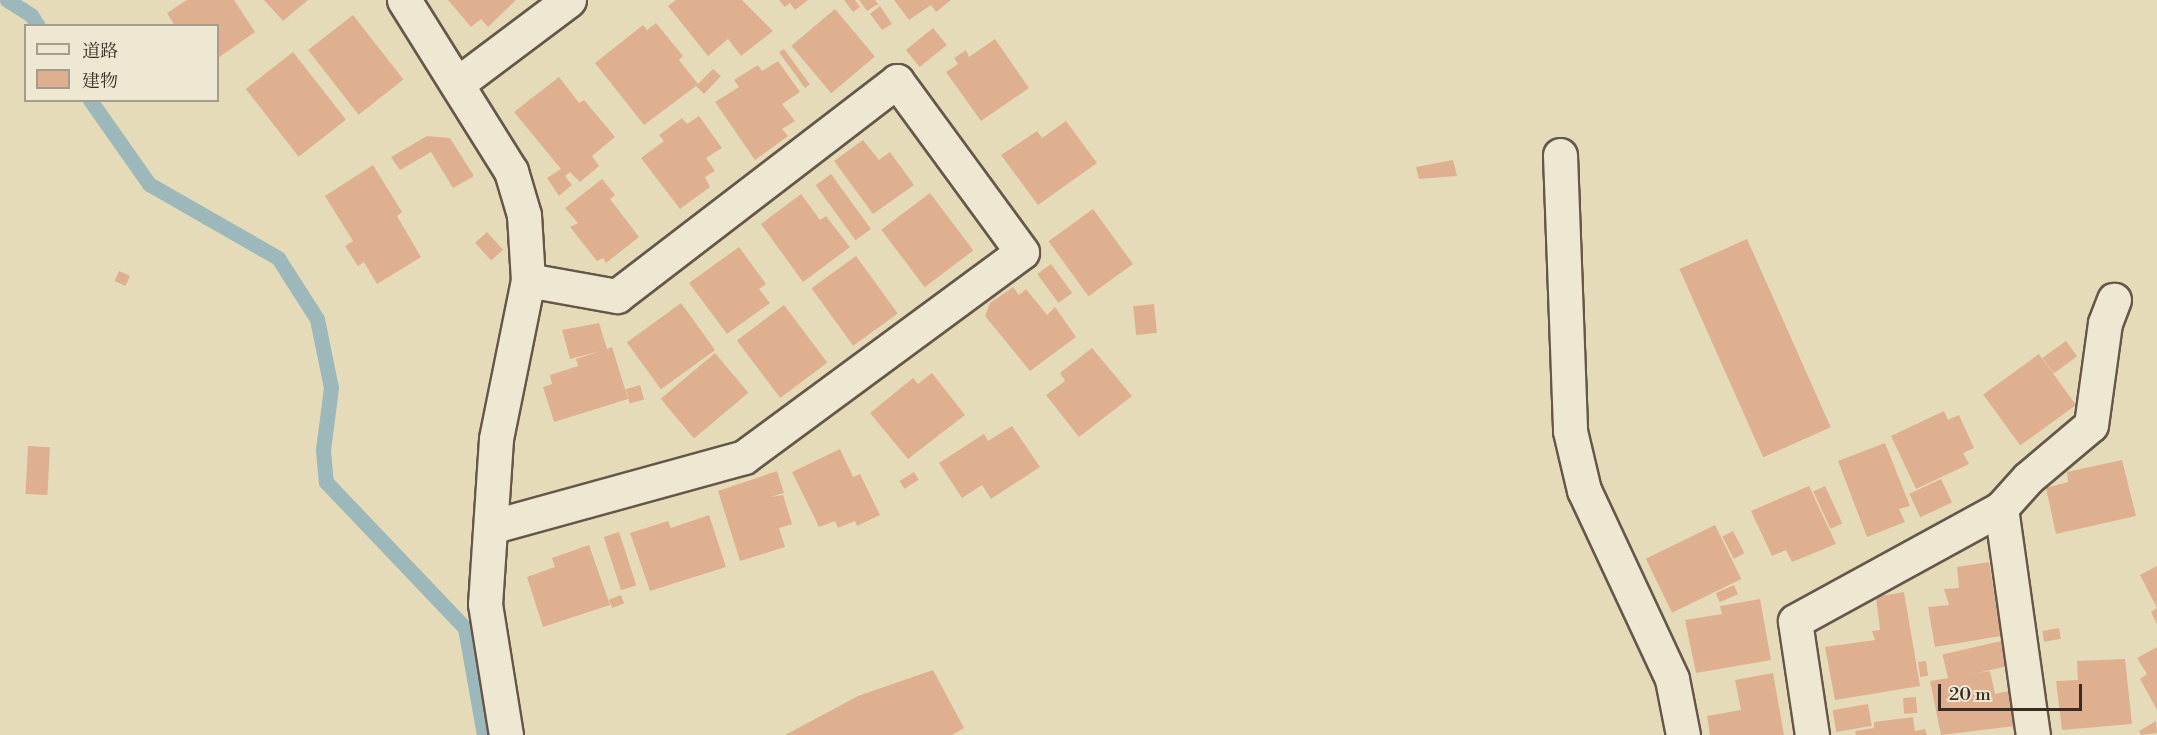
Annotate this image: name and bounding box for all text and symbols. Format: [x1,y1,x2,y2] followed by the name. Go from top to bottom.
[24,24,219,102] legend
[82,40,118,63] text: 道路
[82,70,118,93] text: 建物
[1941,672,2085,710] scale bar
[1949,683,1991,706] text: 20 m

